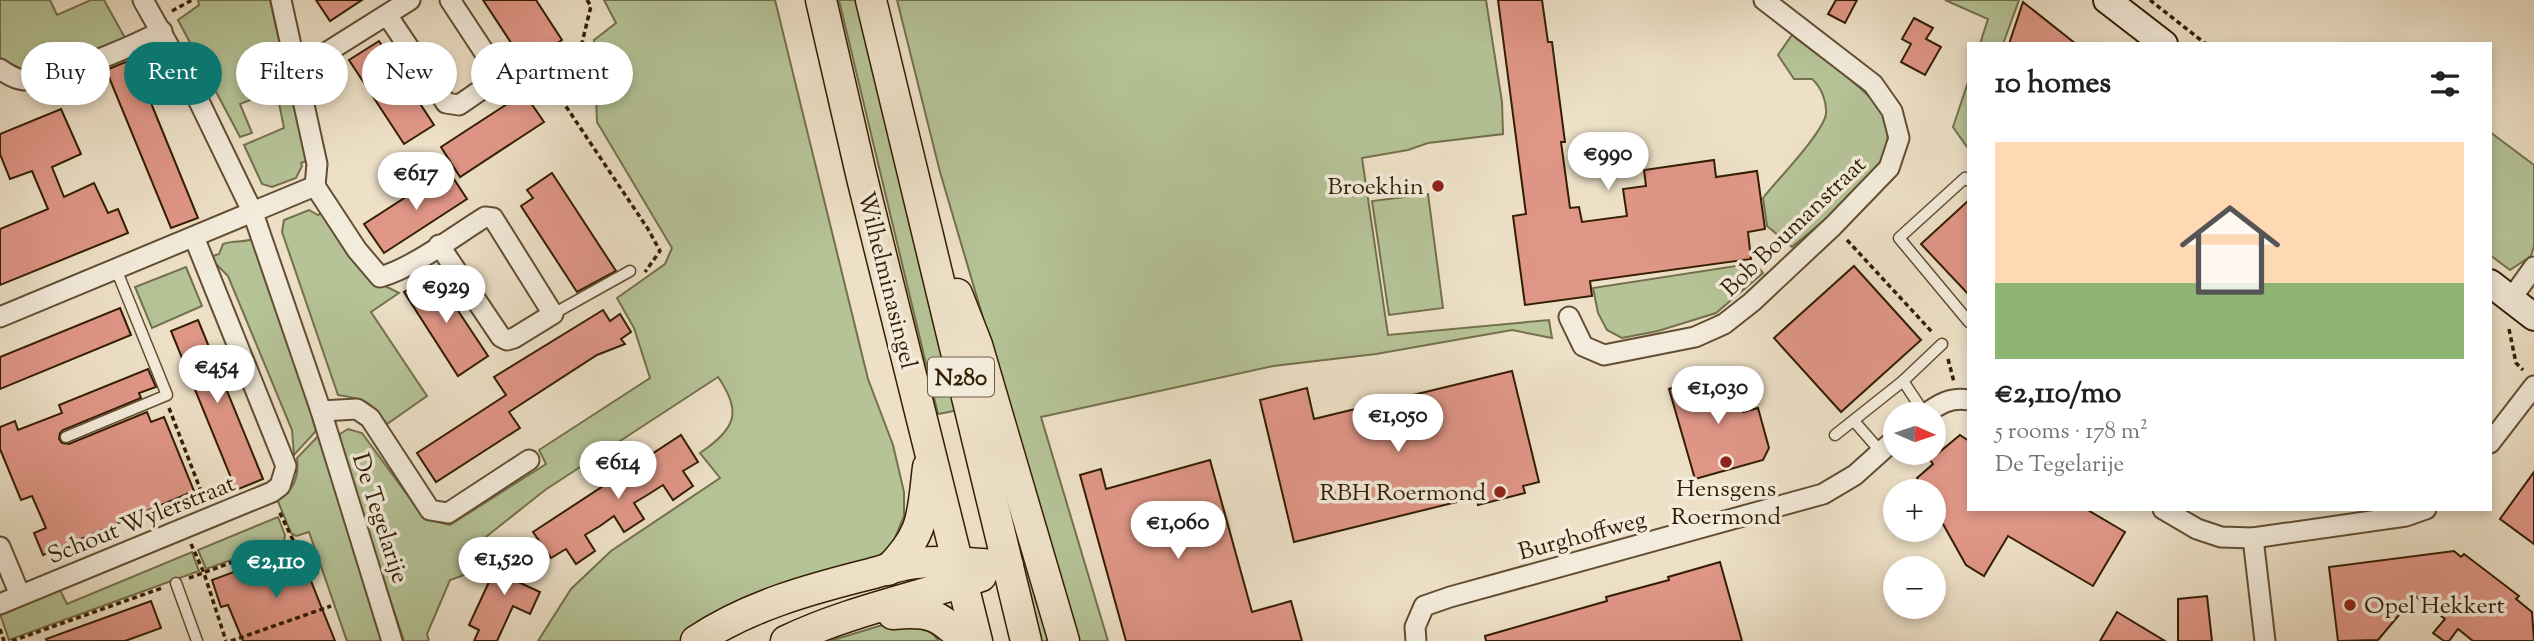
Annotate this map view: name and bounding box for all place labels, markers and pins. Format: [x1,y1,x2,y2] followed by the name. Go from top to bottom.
[1567,132,1649,192] pin: €990
[375,152,457,212] pin: €617
[1328,171,1424,205] place label: Broekhin
[1430,178,1446,194] marker: Broekhin
[405,266,487,325] pin: €929
[176,346,258,405] pin: €454
[1661,366,1775,426] pin: €1,030
[1341,394,1455,454] pin: €1,050
[577,442,659,501] pin: €614
[1718,454,1734,470] marker: Hensgens Roermond
[1671,473,1781,535] place label: Hensgens Roermond
[1319,477,1486,511] place label: RBH Roermond
[1492,484,1508,500] marker: RBH Roermond
[1121,502,1235,561] pin: €1,060
[447,538,561,597] pin: €1,520
[219,540,333,600] pin: €2,110
[2364,590,2505,624] place label: Opel Hekkert
[2342,597,2358,613] marker: Opel Hekkert

